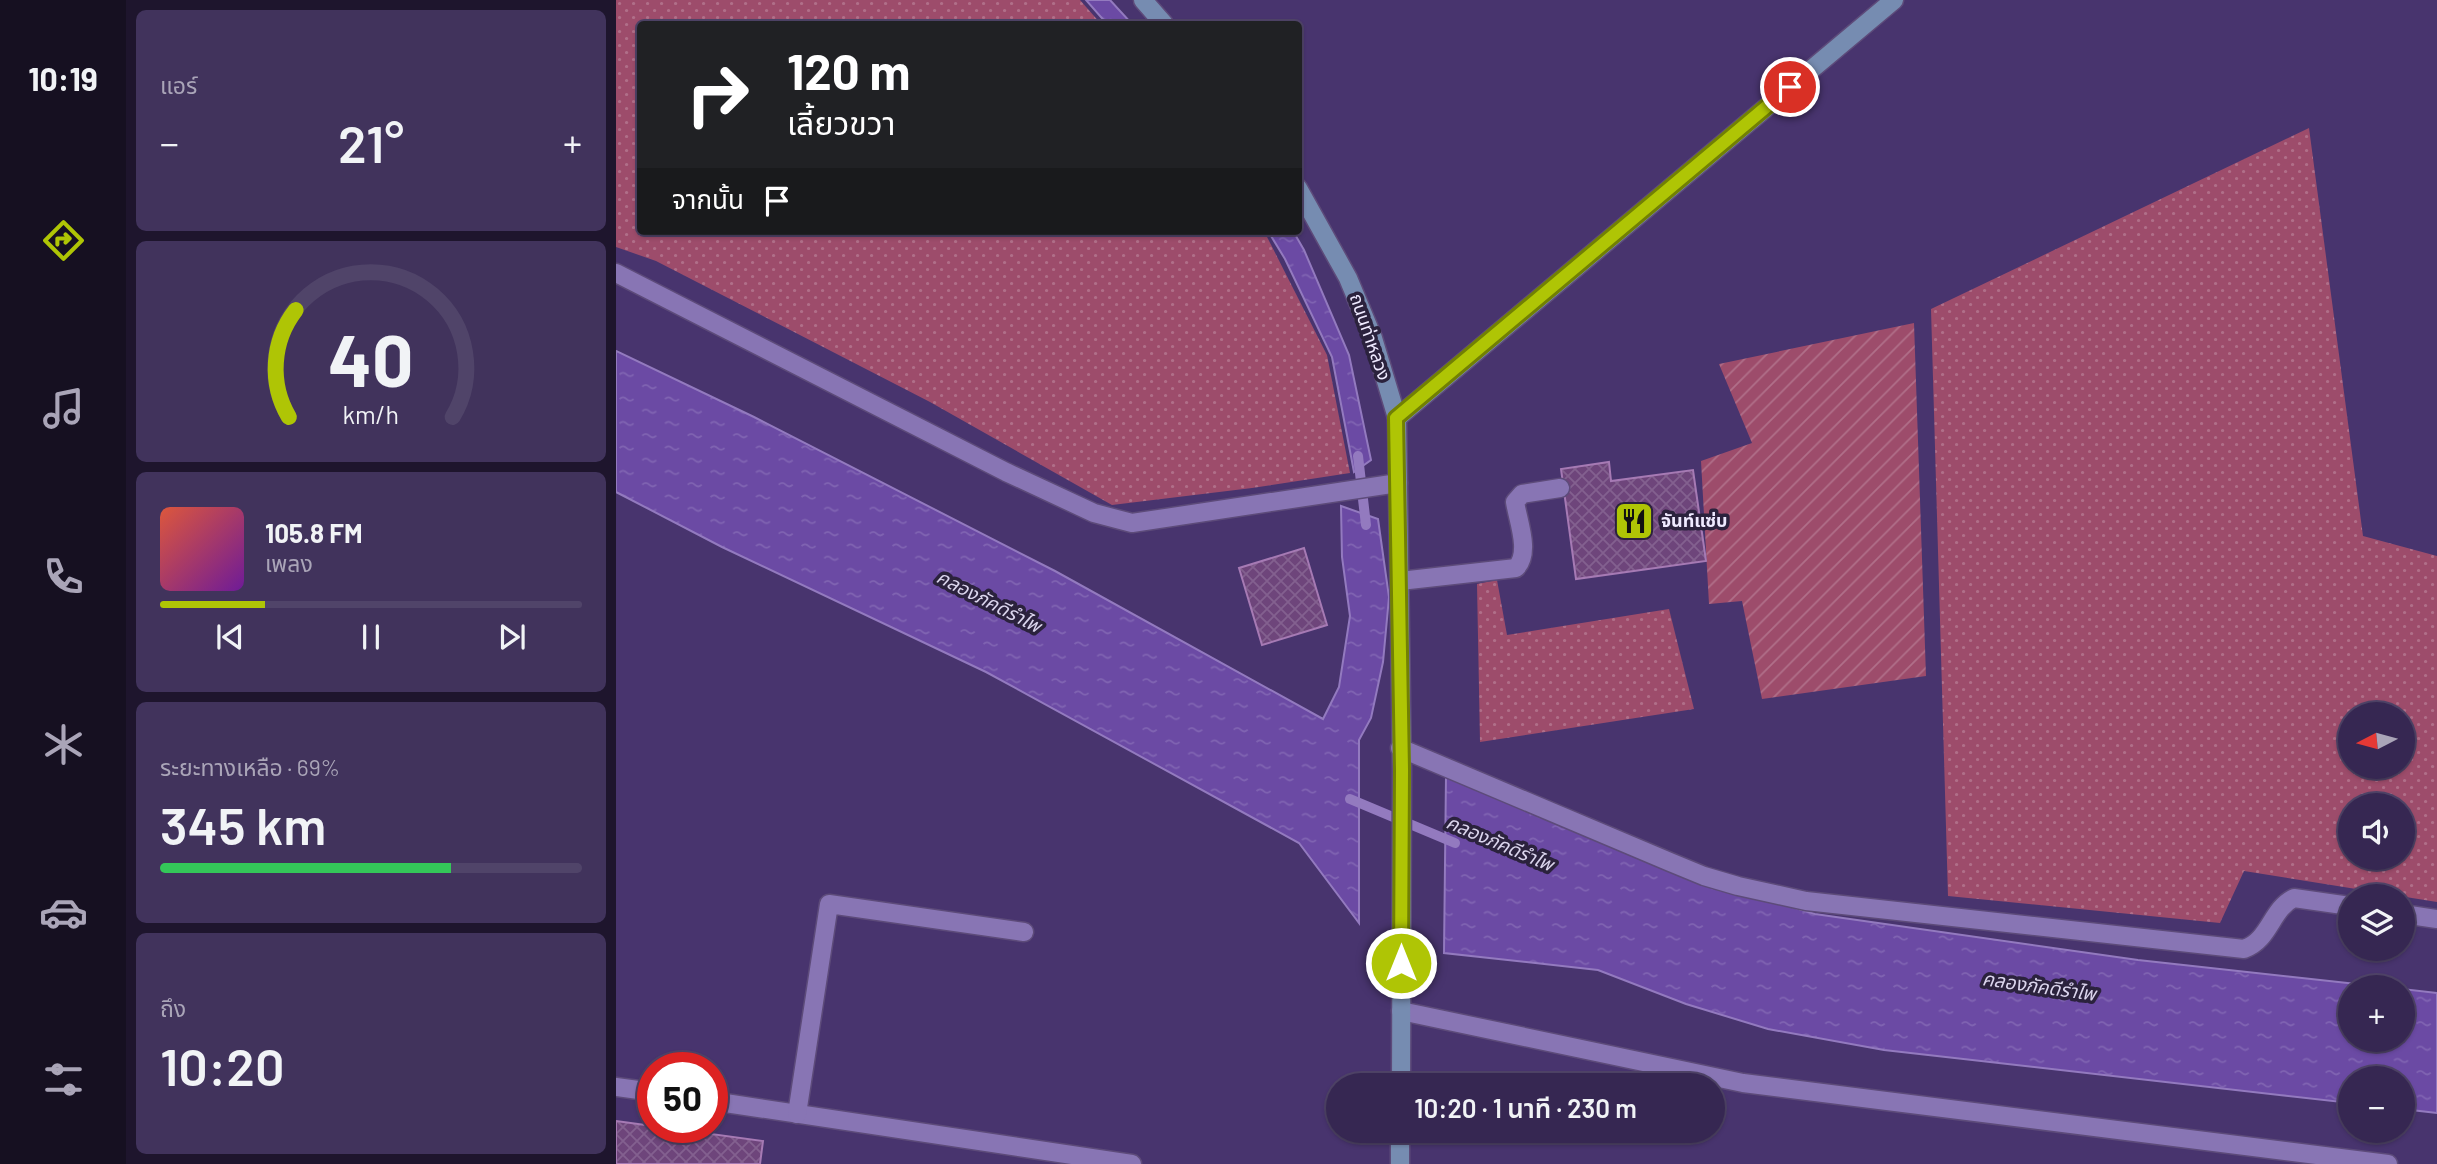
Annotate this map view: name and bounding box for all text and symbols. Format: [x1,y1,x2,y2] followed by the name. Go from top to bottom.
[787,41,910,100] text: 120 m
[672,49,763,140] icon: right
[1760,57,1820,117] pin
[28,59,98,97] text: 10:19
[1771,68,1809,106] icon: arrive
[160,71,197,99] text: แอร์
[787,103,895,141] text: เลี้ยวขวา
[338,111,404,173] text: 21°
[160,119,179,165] text: −
[563,119,582,165] text: +
[758,182,796,220] icon: arrive
[672,183,744,214] text: จากนั้น
[39,216,88,265] icon: directions
[1346,290,1396,383] street label: ถนนท่าหลวง
[328,315,414,403] text: 40
[39,384,88,433] icon: music
[343,399,399,429] text: km/h
[1613,500,1655,542] restaurant icon: จันท์แซ่บ
[1661,509,1728,531] place label: จันท์แซ่บ
[265,517,362,548] text: 105.8 FM
[265,549,313,577] text: เพลง
[39,552,88,601] icon: phone
[933,564,1048,638] water label: คลองภัคดีรำไพ
[211,618,249,656] icon: previous
[352,618,390,656] icon: pause
[493,618,531,656] icon: next
[2338,702,2415,779] north arrow
[2338,702,2415,1143] map controls
[39,720,88,769] icon: climate
[160,753,340,781] text: ระยะทางเหลือ · 69%
[160,793,326,855] text: 345 km
[2338,793,2415,870] button: sound
[1443,810,1560,876] water label: คลองภัคดีรำไพ
[2338,884,2415,961] button: layers
[39,888,88,937] icon: car
[1364,926,1438,1000] position arrow
[1981,966,2100,1005] water label: คลองภัคดีรำไพ
[2338,975,2415,1052] button: +
[160,994,186,1022] text: ถึง
[160,1034,285,1096] text: 10:20
[637,1052,728,1143] speed limit sign: 50
[39,1055,88,1104] icon: filters
[2338,1066,2415,1143] button: −
[1414,1092,1637,1123] text: 10:20 · 1 นาที · 230 m

